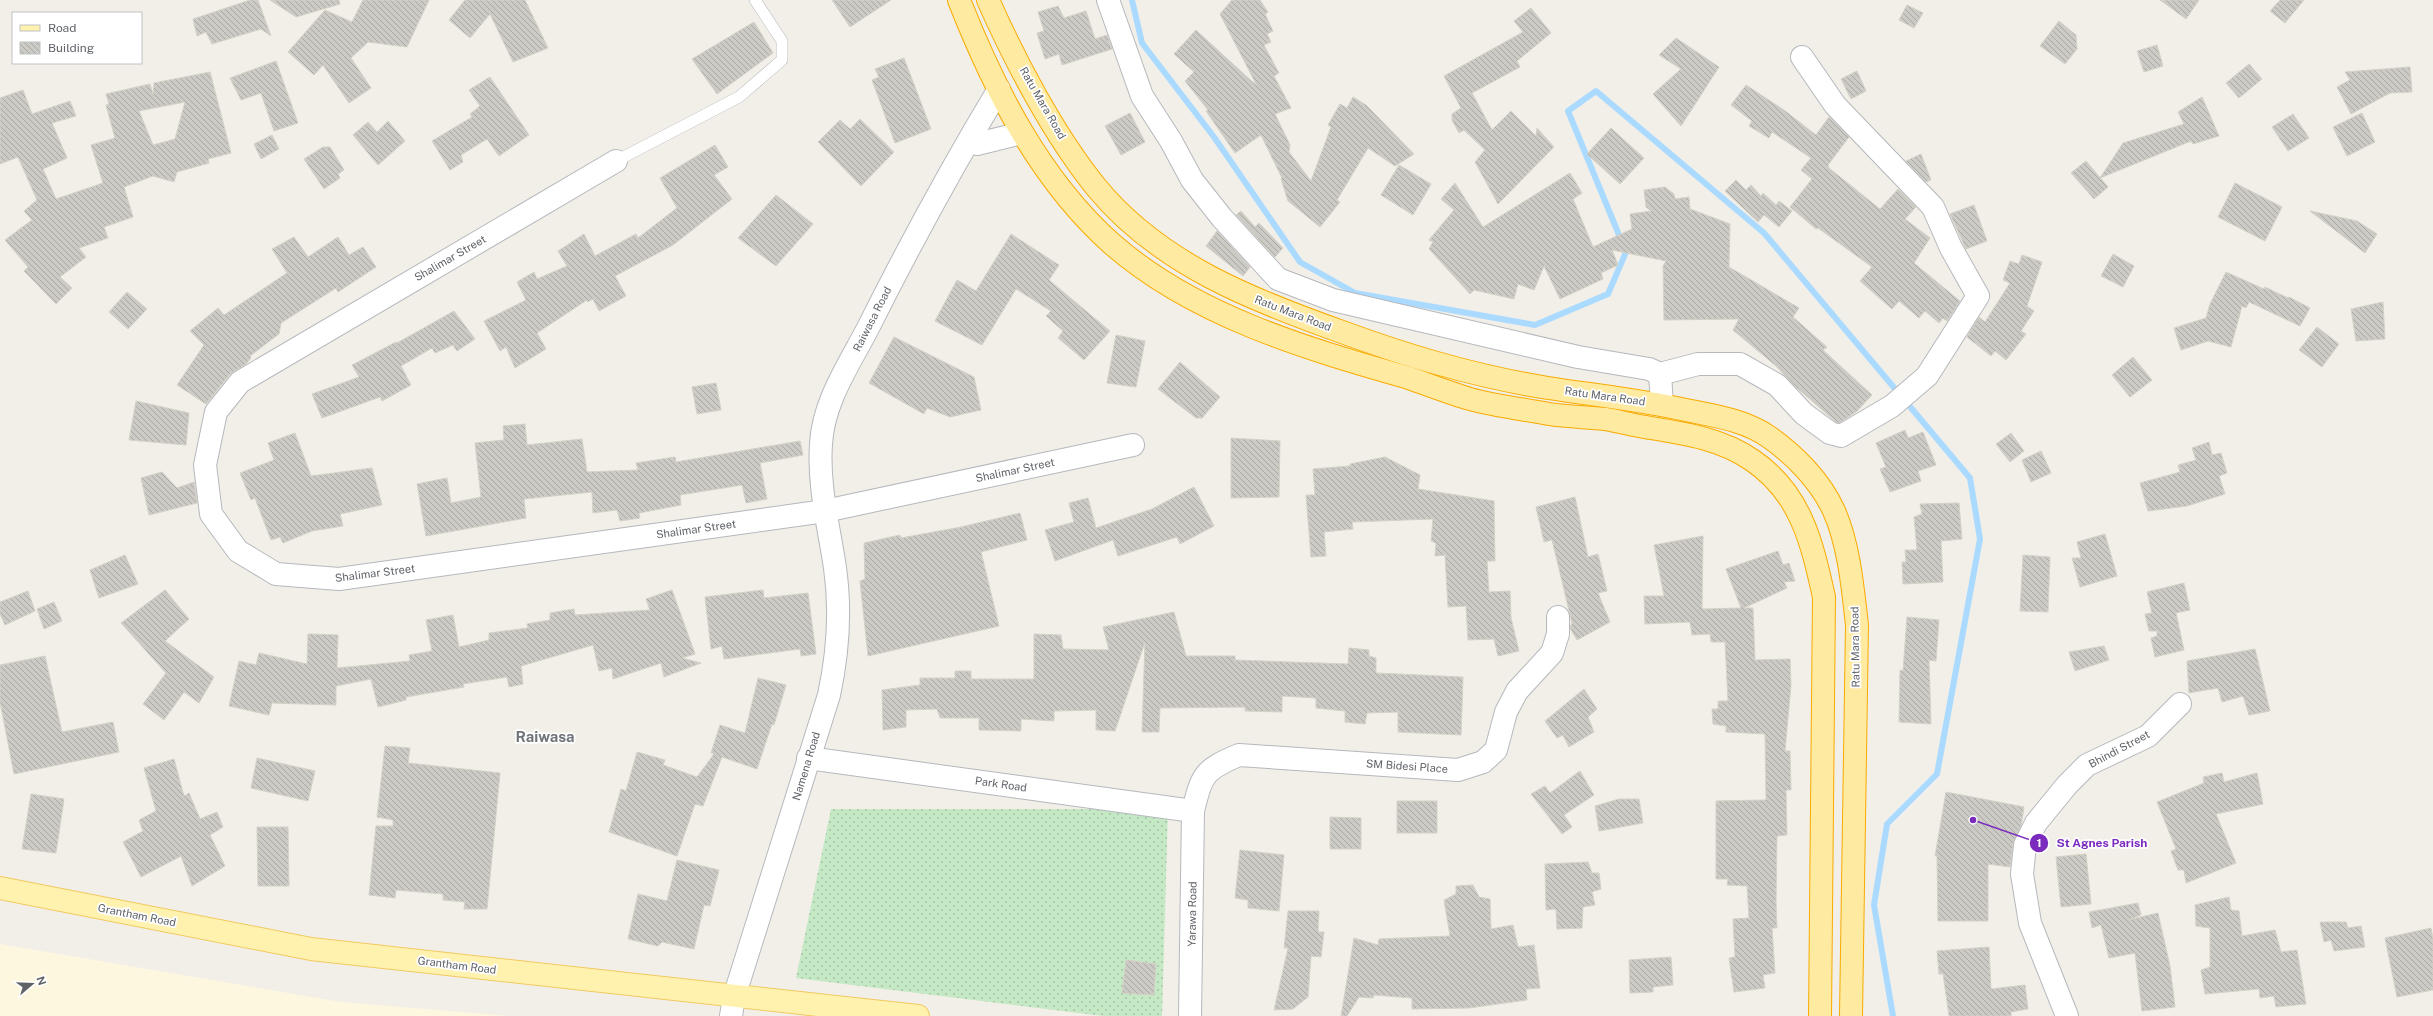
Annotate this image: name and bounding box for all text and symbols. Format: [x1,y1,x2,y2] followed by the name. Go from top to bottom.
[12,12,142,64] legend
[48,21,76,35] text: Road
[48,41,94,55] text: Building
[1018,65,1068,141] street label: Ratu Mara Road
[412,233,488,283] street label: Shalimar Street
[851,285,893,353] street label: Raiwasa Road
[1253,293,1333,333] street label: Ratu Mara Road
[1564,384,1646,408] street label: Ratu Mara Road
[974,456,1056,484] street label: Shalimar Street
[655,517,737,541] street label: Shalimar Street
[334,562,416,584] street label: Shalimar Street
[1848,606,1862,688] street label: Ratu Mara Road
[515,728,575,745] district label: Raiwasa
[2087,728,2151,770] street label: Bhindi Street
[790,730,822,802] street label: Namena Road
[1366,757,1448,775] street label: SM Bidesi Place
[974,774,1028,794] street label: Park Road
[2029,831,2156,855] callout: St Agnes Parish
[2036,836,2042,850] text: 1
[2057,836,2147,850] text: St Agnes Parish
[1185,881,1199,947] street label: Yarawa Road
[97,902,177,928] street label: Grantham Road
[417,954,497,976] street label: Grantham Road
[12,964,52,1004] north arrow
[34,975,49,987] text: N

